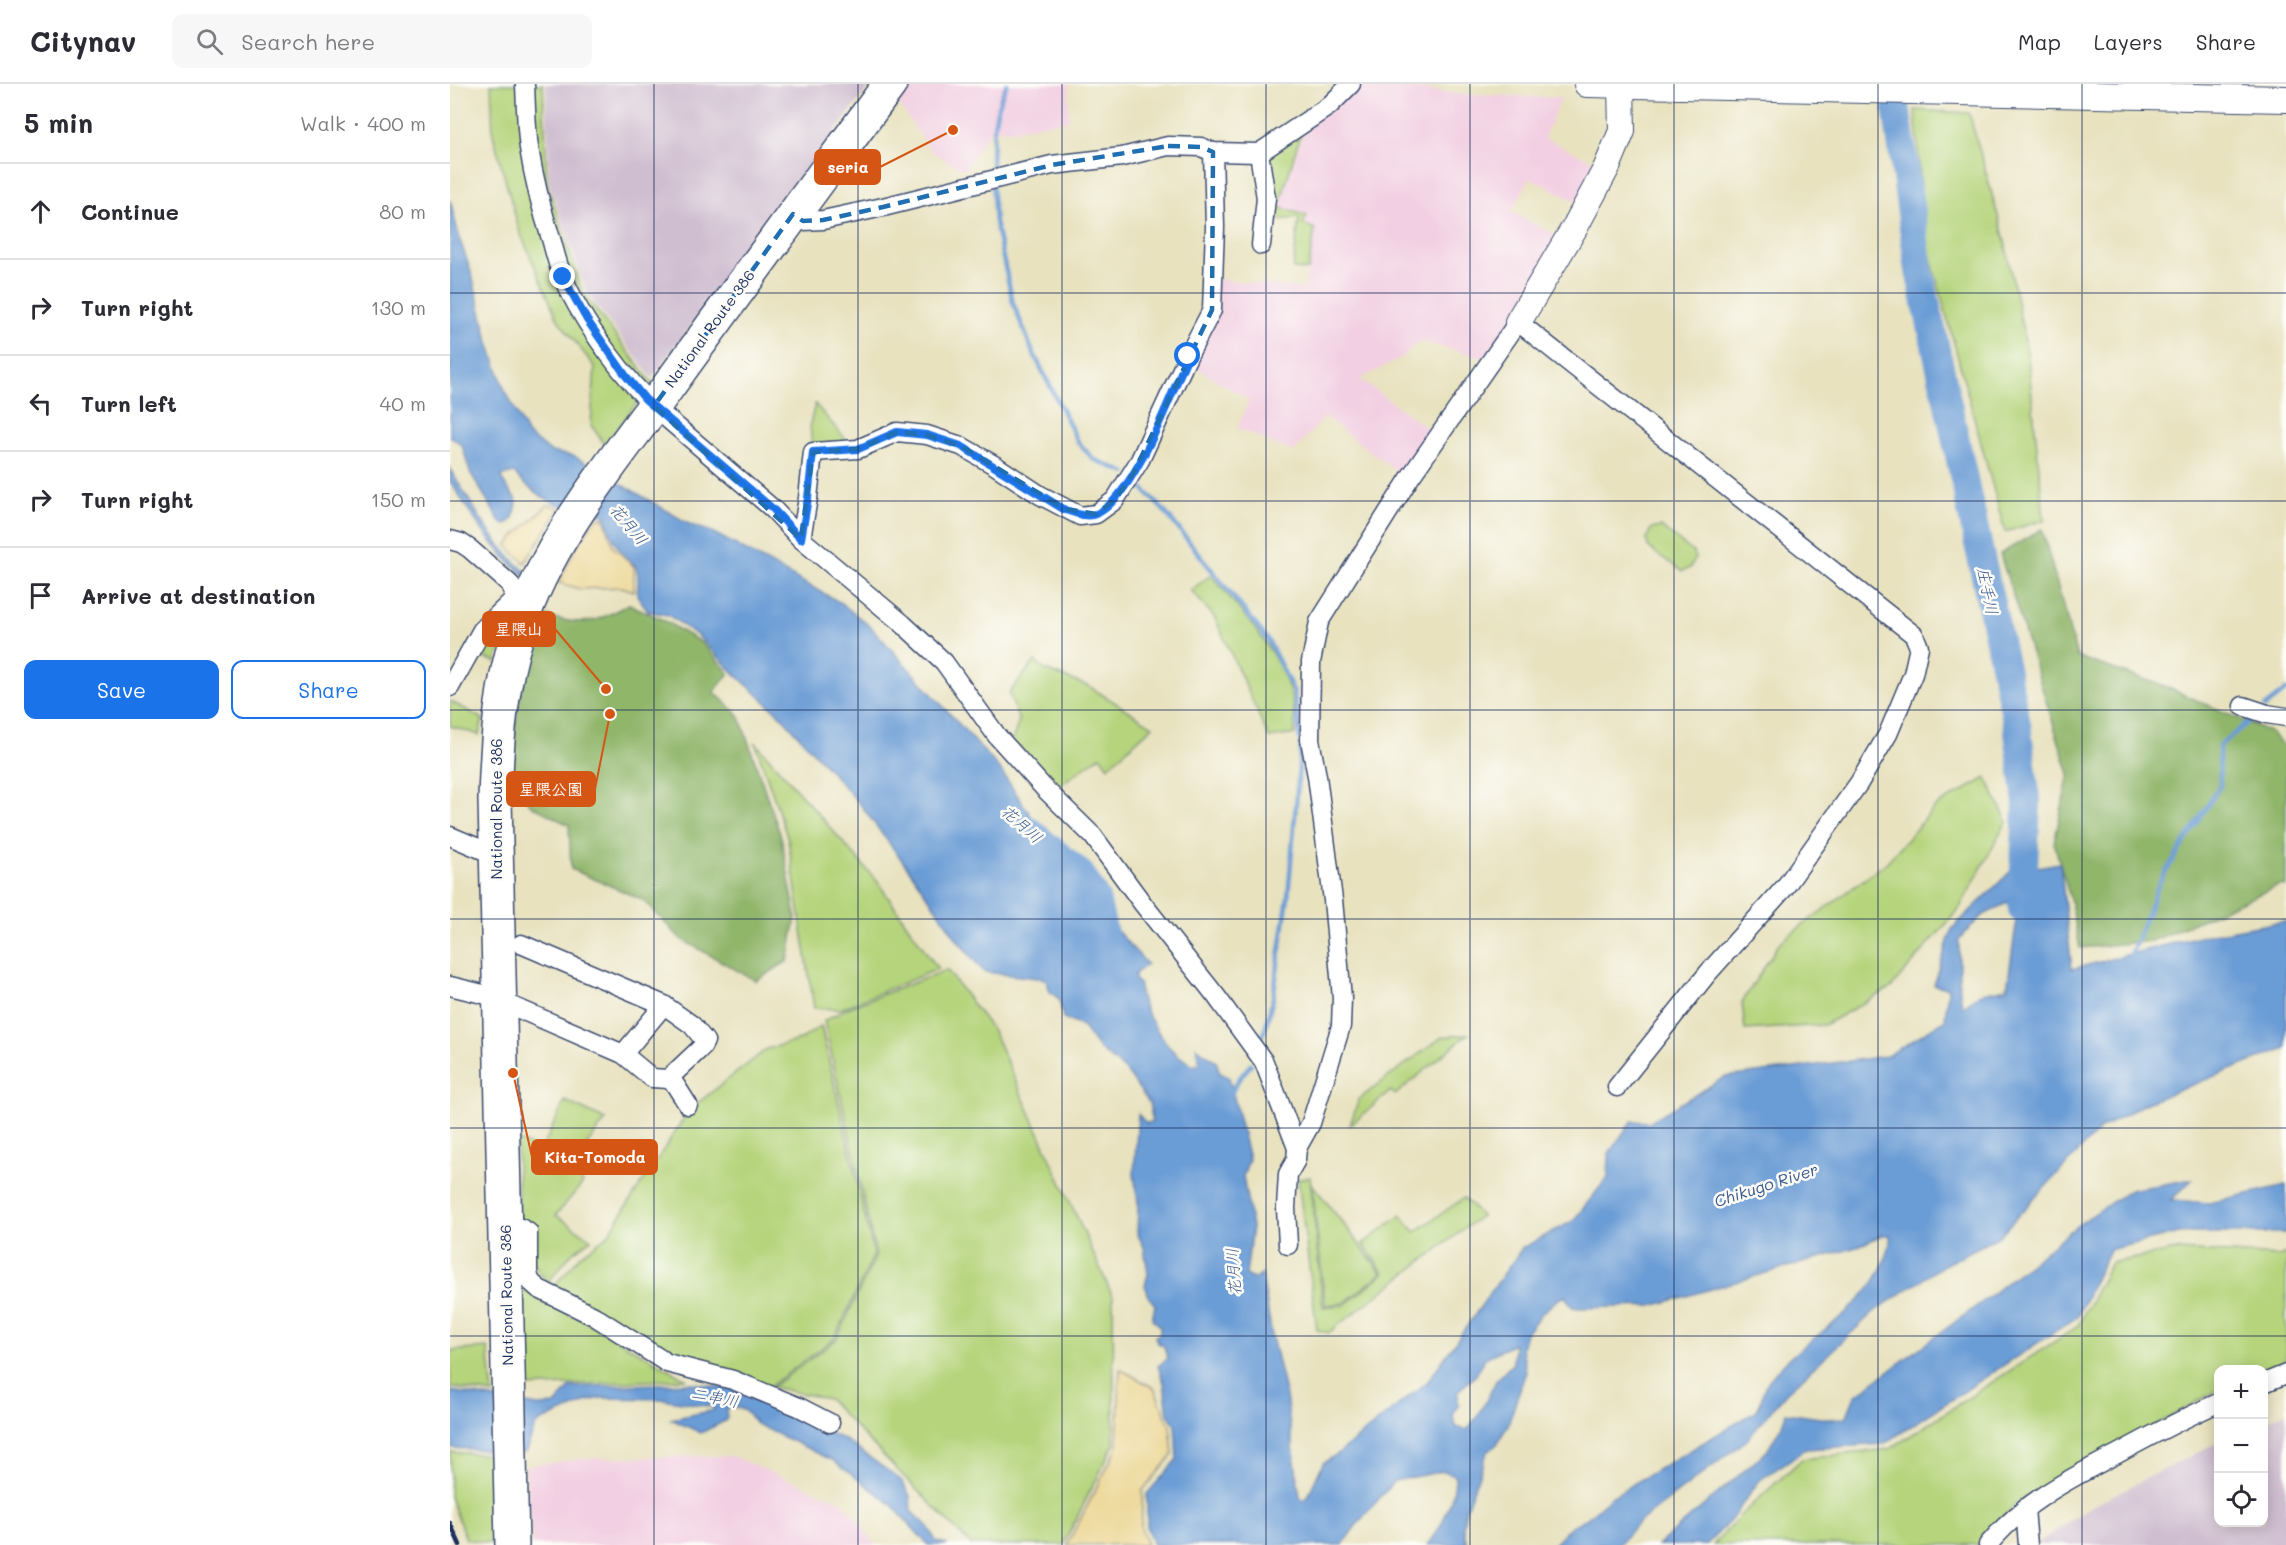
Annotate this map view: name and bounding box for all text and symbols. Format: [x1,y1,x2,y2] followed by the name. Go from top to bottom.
[172,14,592,68] search box
[30,23,136,59] text: Citynav
[193,25,226,58] icon: search
[241,27,375,56] text: Search here
[2018,28,2061,55] text: Map
[2094,28,2163,55] text: Layers
[2196,28,2256,55] text: Share
[24,106,93,140] text: 5 min
[300,110,426,136] text: Walk · 400 m
[815,150,880,184] callout: seria
[827,156,869,177] text: seria
[24,195,57,228] icon: ahead
[81,197,179,226] text: Continue
[379,198,426,224] text: 80 m
[549,263,575,289] route end
[660,265,759,391] street label: National Route 386
[24,291,57,324] icon: right
[81,293,193,322] text: Turn right
[371,294,426,320] text: 130 m
[1174,342,1200,368] route start
[24,387,57,420] icon: left
[81,389,177,418] text: Turn left
[380,390,426,416] text: 40 m
[24,483,57,516] icon: right
[81,485,193,514] text: Turn right
[371,486,426,512] text: 150 m
[606,499,653,549] water label: 花月川
[1973,565,2004,617] water label: 庄手川
[24,579,57,612] icon: arrive
[81,581,316,610] text: Arrive at destination
[483,612,555,646] callout: 星隈山
[495,618,543,639] text: 星隈山
[24,660,219,719] button: Save
[231,660,426,719] button: Share
[486,738,506,880] street label: National Route 386
[507,772,595,806] callout: 星隈公園
[519,778,583,799] text: 星隈公園
[997,800,1047,847] water label: 花月川
[532,1140,657,1174] callout: Kita-Tomoda
[544,1146,646,1167] text: Kita-Tomoda
[1711,1158,1820,1211] water label: Chikugo River
[495,1224,517,1366] street label: National Route 386
[1220,1247,1245,1297] water label: 花月川
[2214,1365,2268,1527] map controls
[2214,1365,2268,1419] button: +
[690,1382,741,1411] water label: 二串川
[2214,1419,2268,1473] button: −
[2214,1473,2268,1527] button: locate

